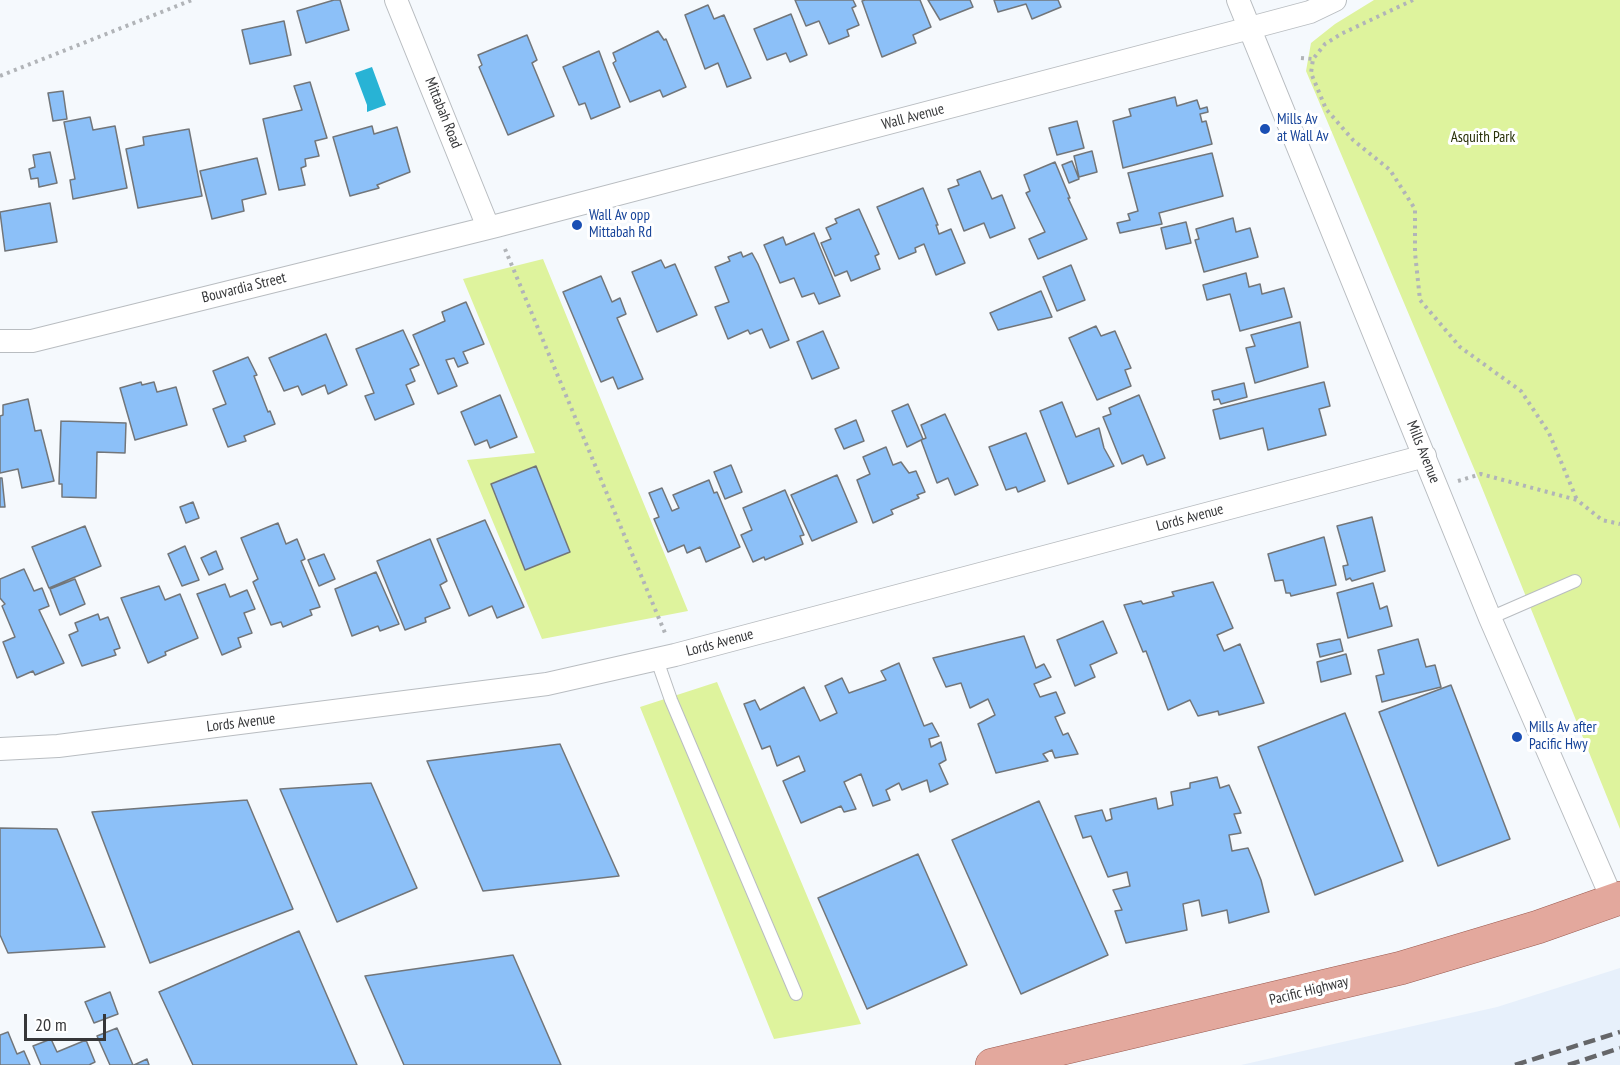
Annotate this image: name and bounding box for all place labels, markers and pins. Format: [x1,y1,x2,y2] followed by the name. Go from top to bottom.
[1277,111,1328,146] place label: Mills Av at Wall Av
[1258,122,1272,136] marker: Mills Av at Wall Av
[589,207,652,242] place label: Wall Av opp Mittabah Rd
[570,218,584,232] marker: Wall Av opp Mittabah Rd
[1529,719,1597,754] place label: Mills Av after Pacific Hwy
[1510,730,1524,744] marker: Mills Av after Pacific Hwy

